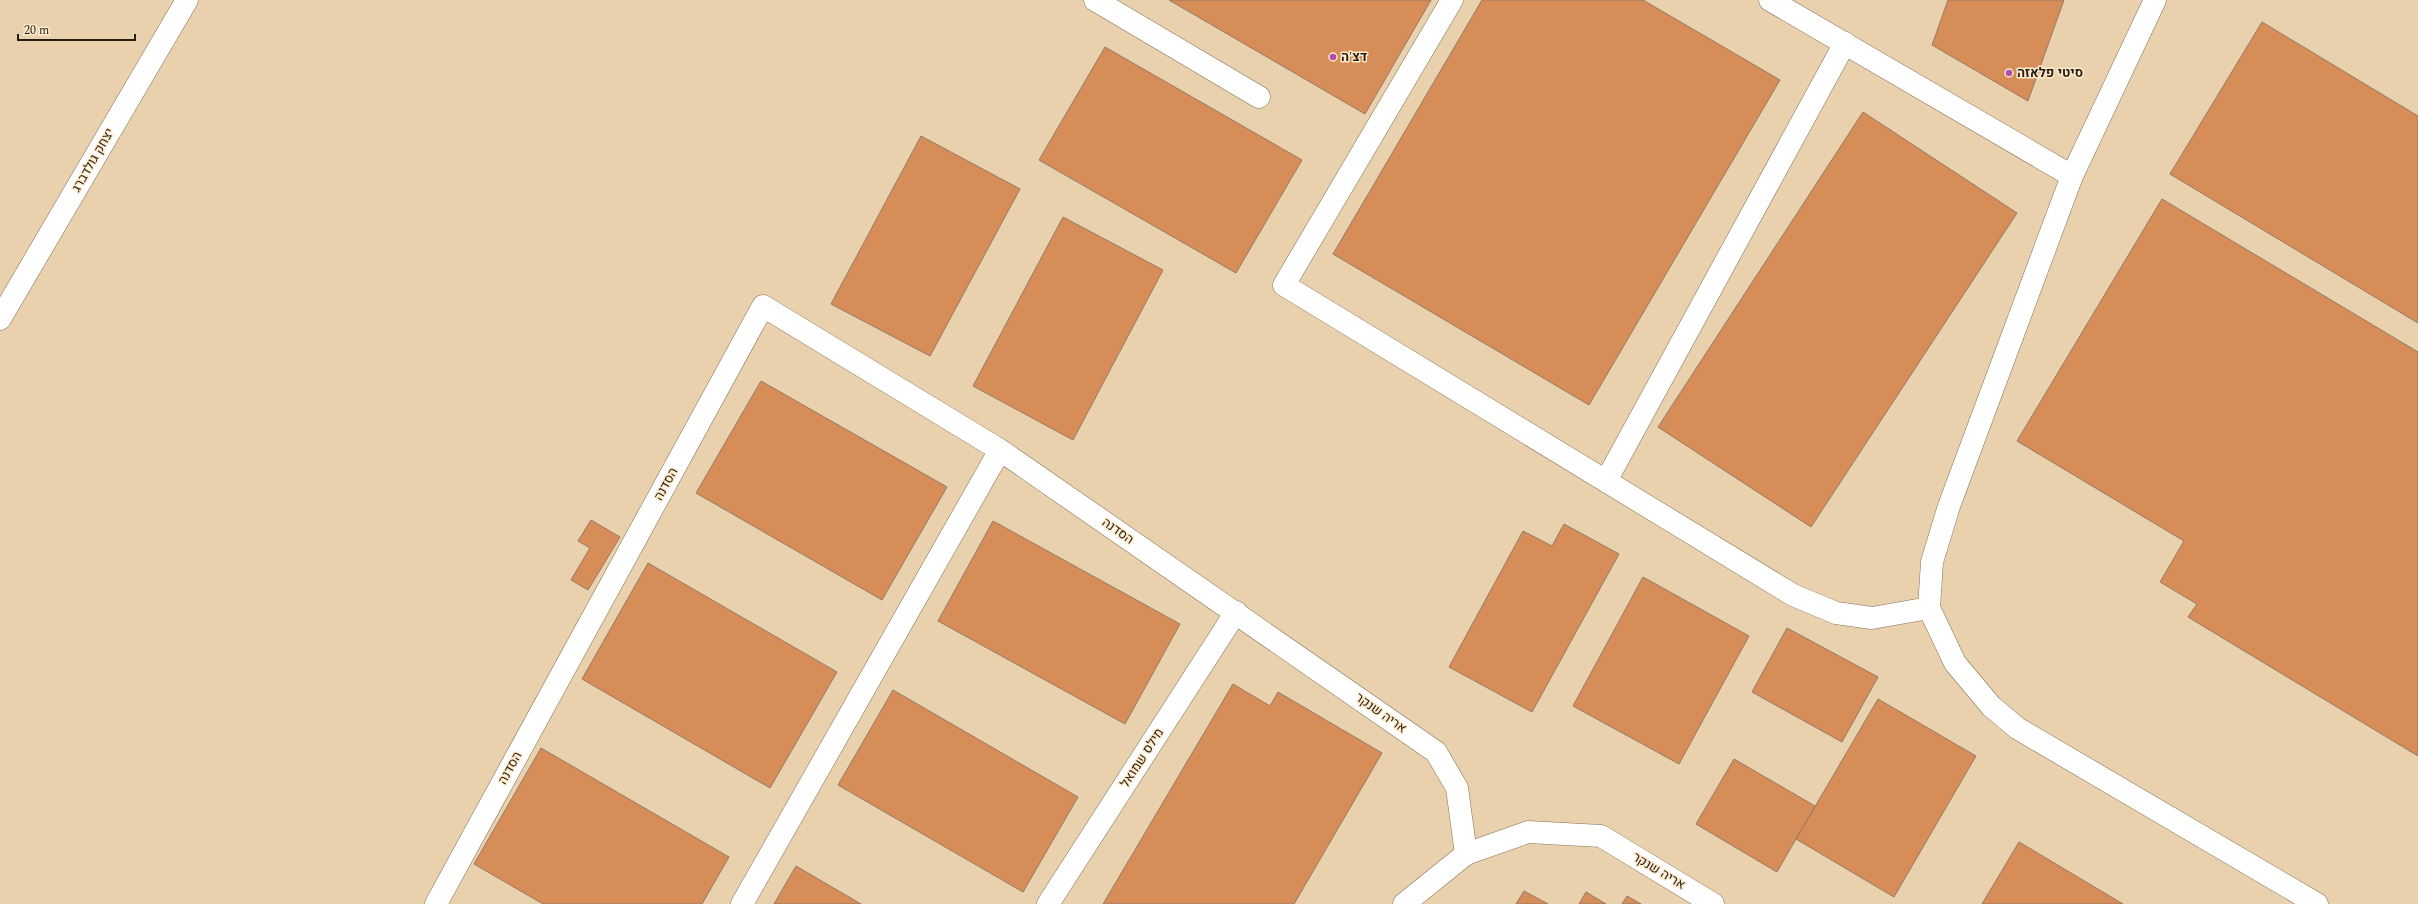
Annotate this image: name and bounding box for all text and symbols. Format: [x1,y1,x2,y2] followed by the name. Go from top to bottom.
[18,16,135,42] scale bar
[24,21,49,40] text: 20 m
[1341,47,1367,67] place label: דצ'ה
[1328,52,1338,62] marker: דצ'ה
[2017,63,2083,83] place label: סיטי פלאזה
[2004,68,2014,78] marker: סיטי פלאזה
[67,124,119,196] street label: יצחק גולדברג
[649,464,683,504] street label: הסדנה
[1098,513,1138,549] street label: הסדנה
[1351,688,1411,738] street label: אריה שנקר
[1115,724,1169,792] street label: מילס שמואל
[493,748,527,788] street label: הסדנה
[1629,847,1689,895] street label: אריה שנקר

